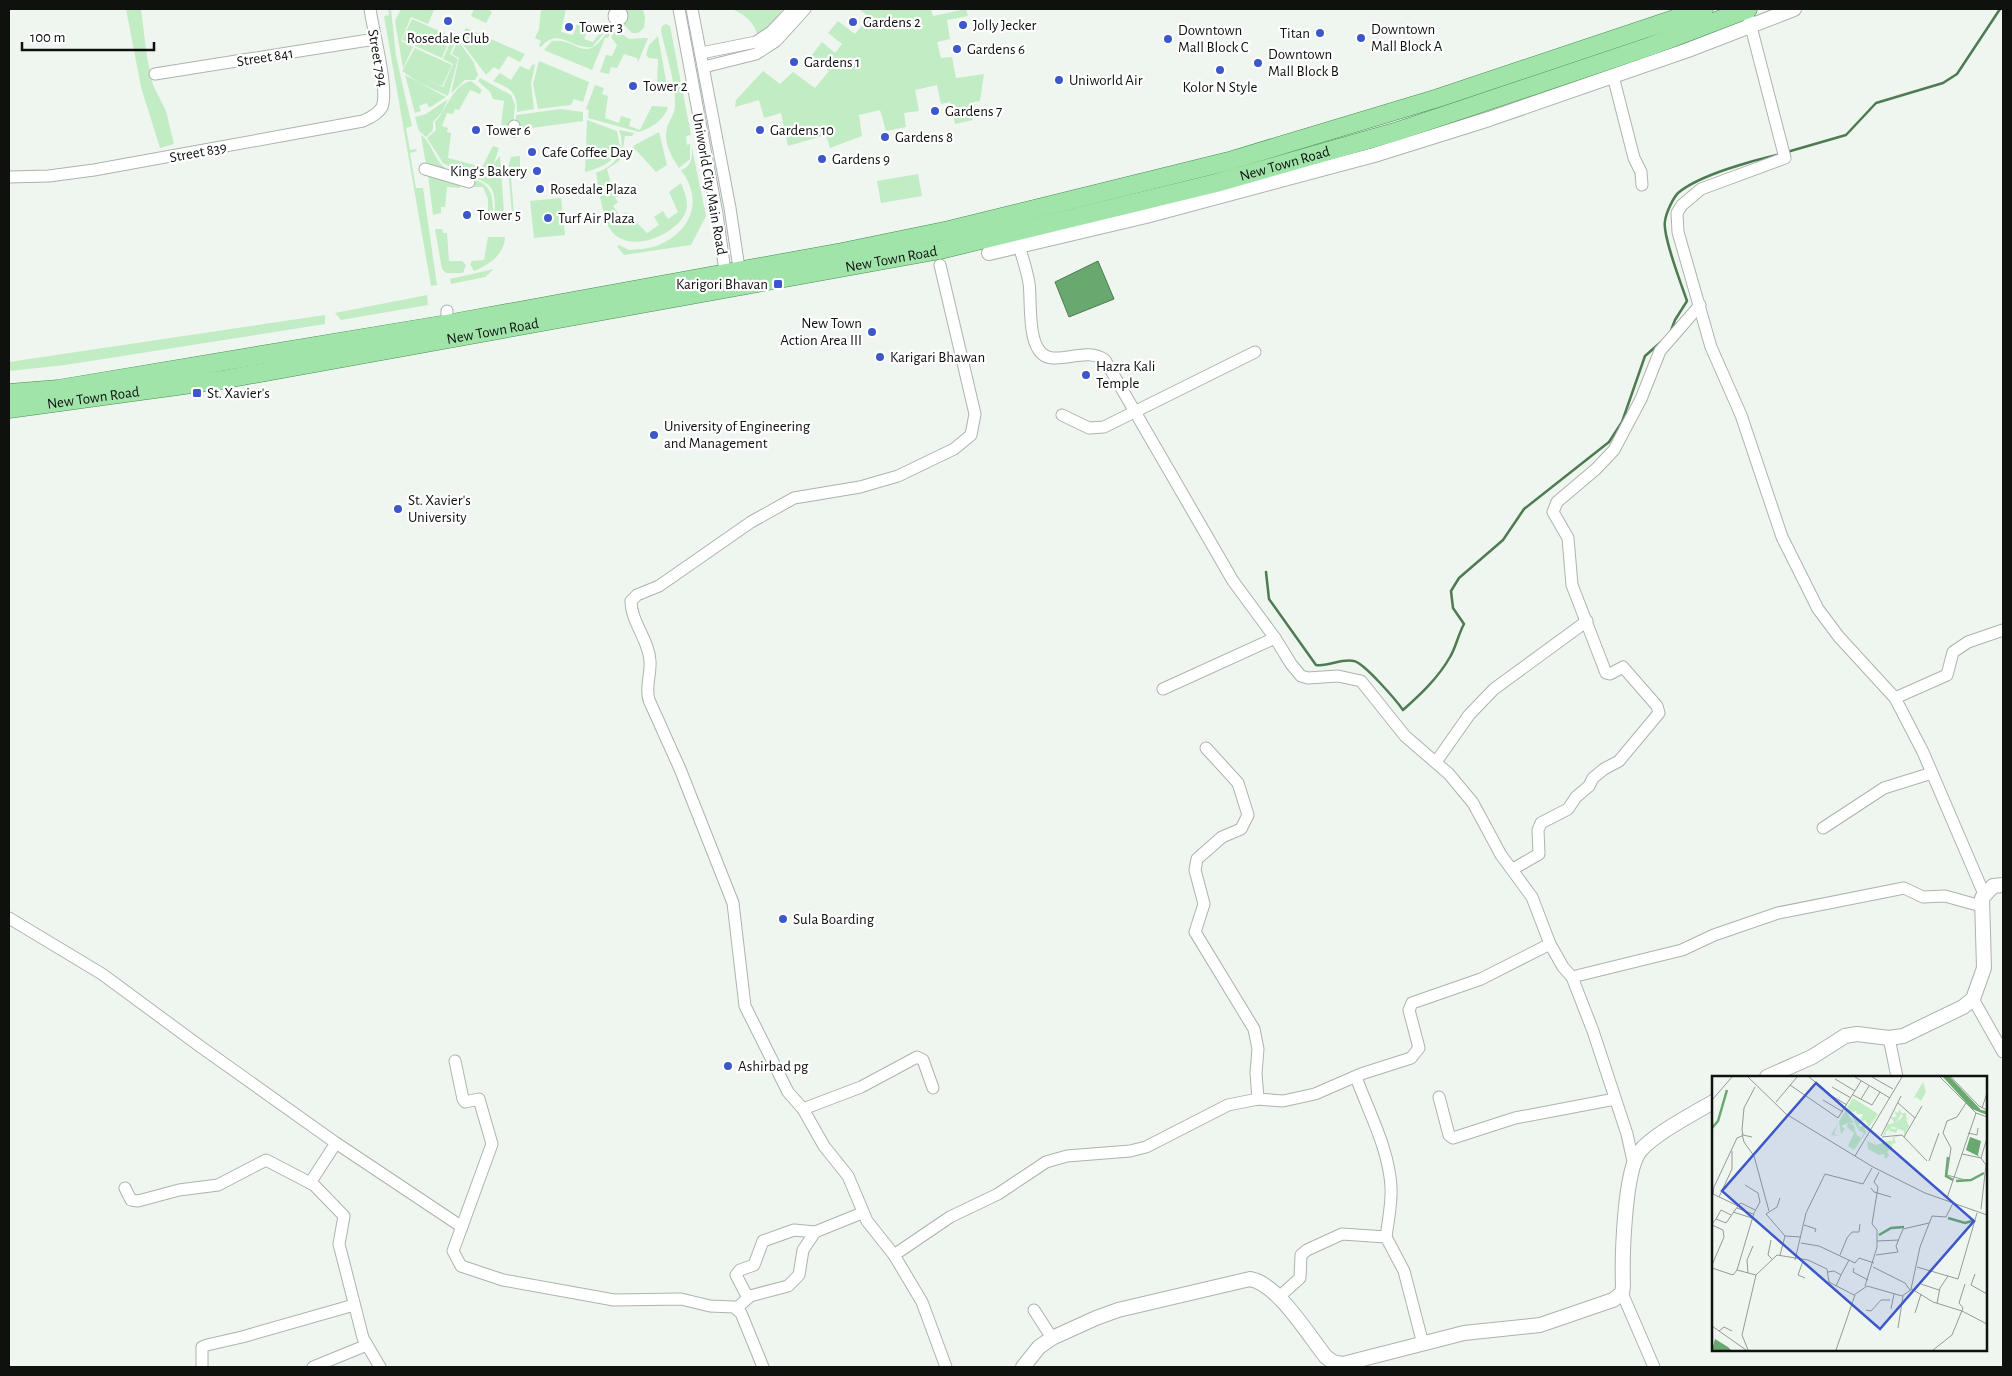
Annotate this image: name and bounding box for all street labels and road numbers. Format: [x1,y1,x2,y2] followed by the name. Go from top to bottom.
[365,28,390,88] street label: Street 794
[236,46,295,69] street label: Street 841
[690,112,729,256] street label: Uniworld City Main Road
[168,140,228,165] street label: Street 839
[1238,144,1332,184] street label: New Town Road
[844,244,939,275] street label: New Town Road
[445,316,540,347] street label: New Town Road
[46,384,141,412] street label: New Town Road

